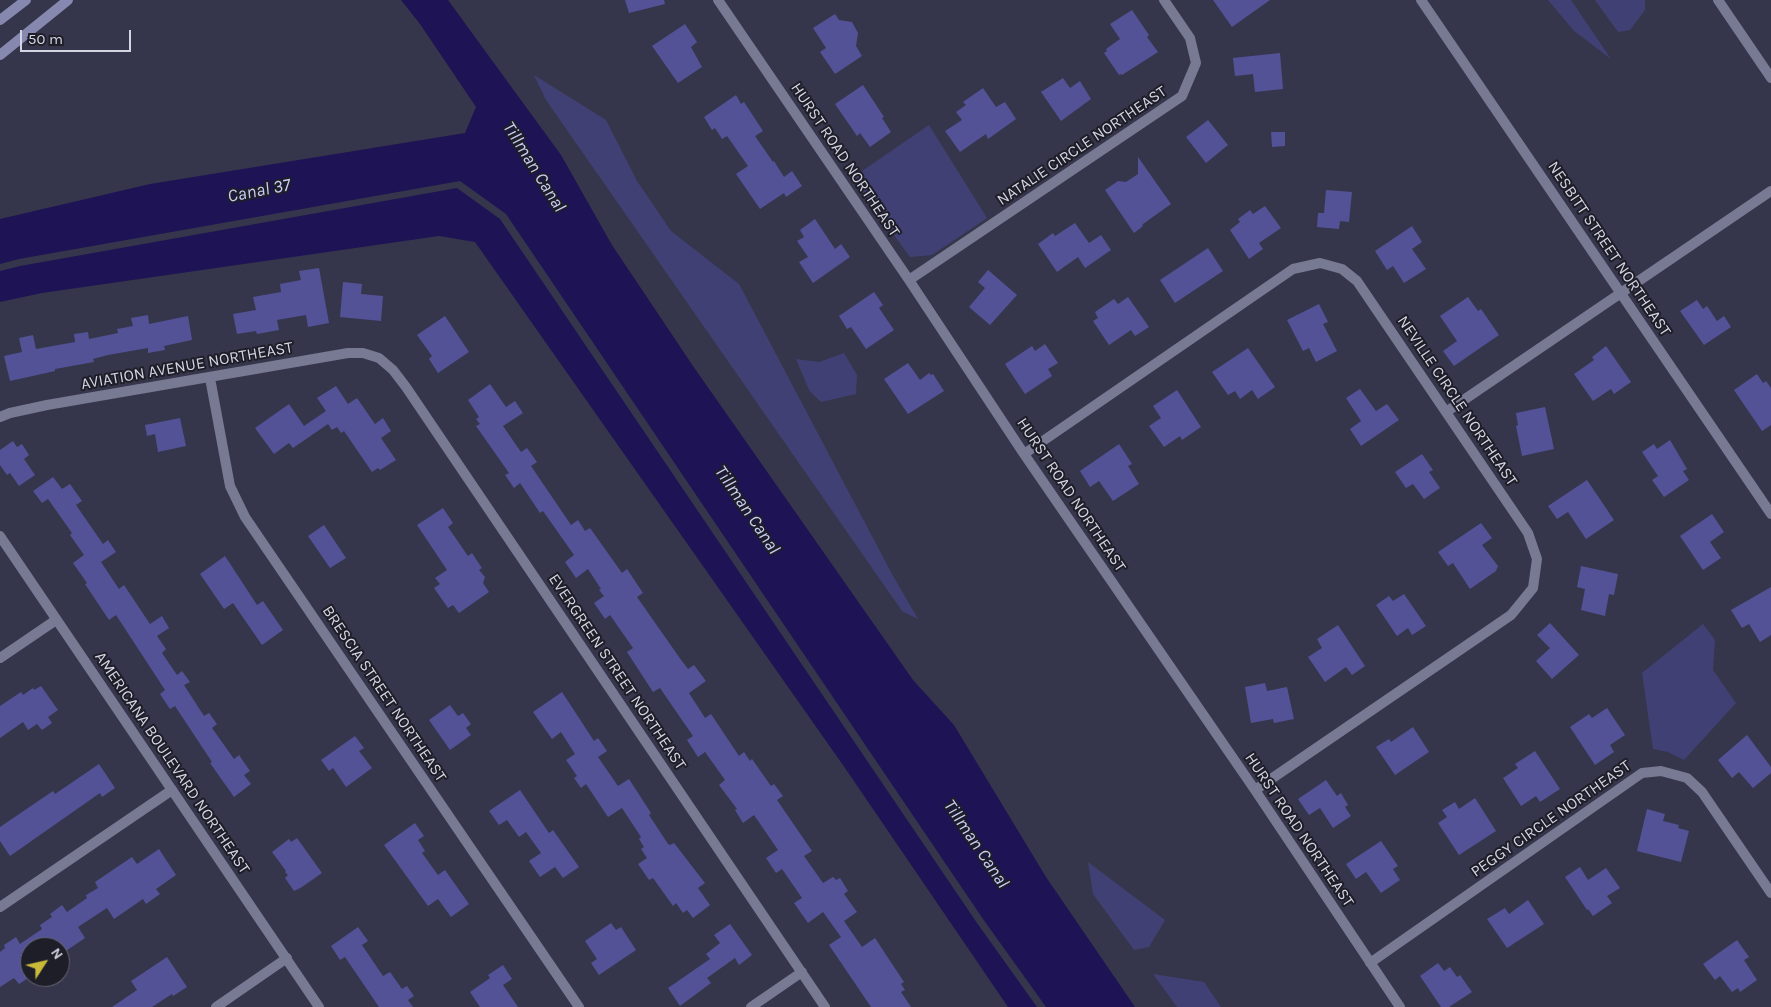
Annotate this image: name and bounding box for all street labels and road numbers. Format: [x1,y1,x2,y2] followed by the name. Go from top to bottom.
[786,79,904,241] street label: HURST ROAD NORTHEAST
[993,82,1171,210] street label: NATALIE CIRCLE NORTHEAST
[1543,158,1675,340] street label: NESBITT STREET NORTHEAST
[1393,312,1521,490] street label: NEVILLE CIRCLE NORTHEAST
[80,338,294,394] street label: AVIATION AVENUE NORTHEAST
[1012,414,1130,576] street label: HURST ROAD NORTHEAST
[544,570,690,774] street label: EVERGREEN STREET NORTHEAST
[318,602,450,786] street label: BRESCIA STREET NORTHEAST
[90,648,254,878] street label: AMERICANA BOULEVARD NORTHEAST
[1240,749,1358,911] street label: HURST ROAD NORTHEAST
[1467,756,1635,882] street label: PEGGY CIRCLE NORTHEAST

